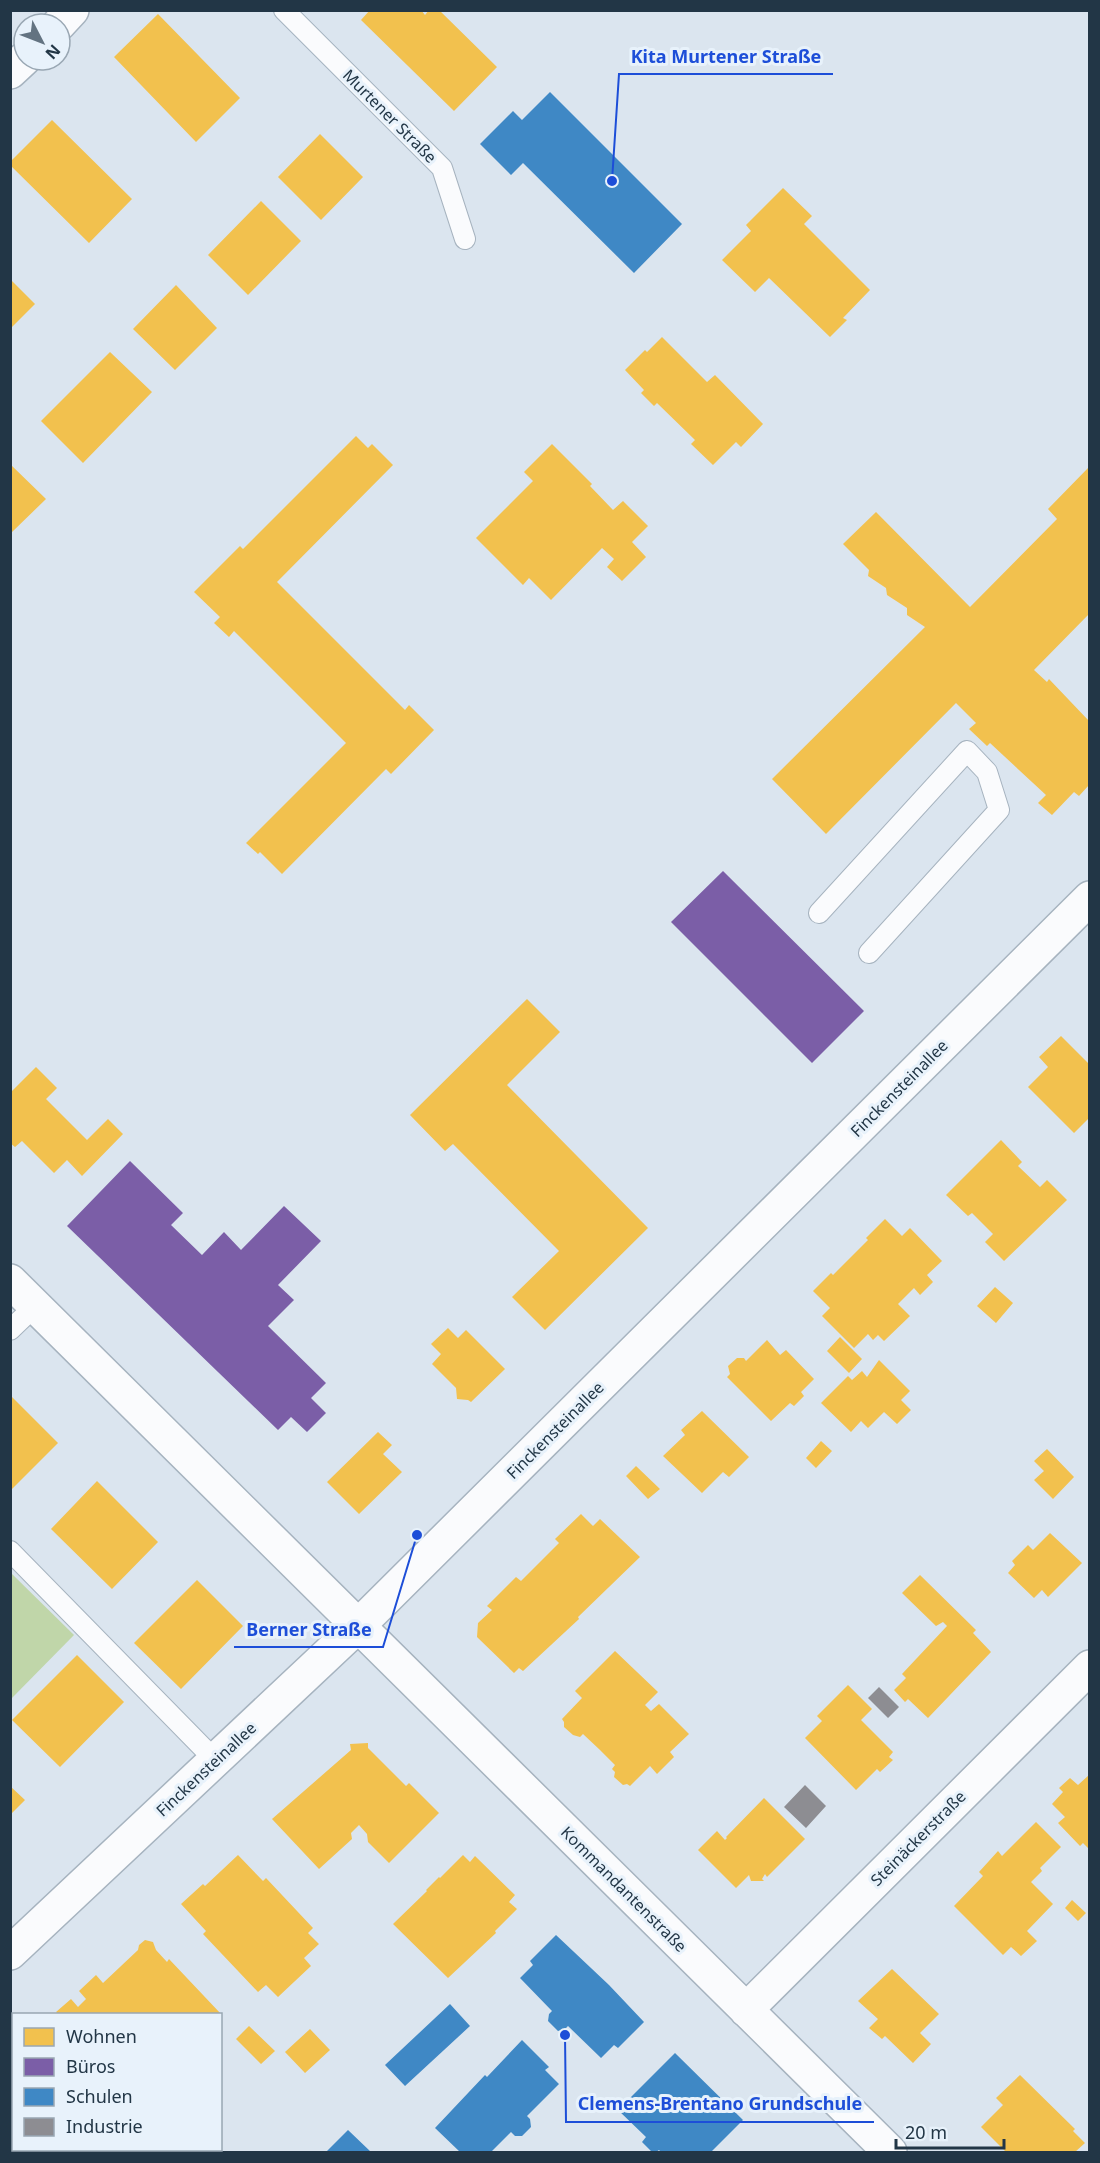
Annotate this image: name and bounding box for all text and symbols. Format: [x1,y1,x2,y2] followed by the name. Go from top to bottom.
[12,12,72,72] north arrow
[619,38,833,74] callout: Kita Murtener Straße
[41,40,66,64] text: N
[631,44,821,68] text: Kita Murtener Straße
[338,64,442,168] street label: Murtener Straße
[846,1035,952,1141] street label: Finckensteinallee
[502,1377,608,1483] street label: Finckensteinallee
[234,1611,383,1647] callout: Berner Straße
[246,1617,372,1641] text: Berner Straße
[151,1717,261,1821] street label: Finckensteinallee
[866,1786,970,1890] street label: Steinäckerstraße
[556,1821,692,1957] street label: Kommandantenstraße
[12,2013,222,2151] legend
[66,2024,137,2048] text: Wohnen
[66,2054,115,2078] text: Büros
[66,2084,133,2108] text: Schulen
[566,2086,874,2122] callout: Clemens-Brentano Grundschule
[578,2091,862,2115] text: Clemens-Brentano Grundschule
[896,2112,1004,2150] scale bar
[66,2114,143,2138] text: Industrie
[905,2120,947,2144] text: 20 m

